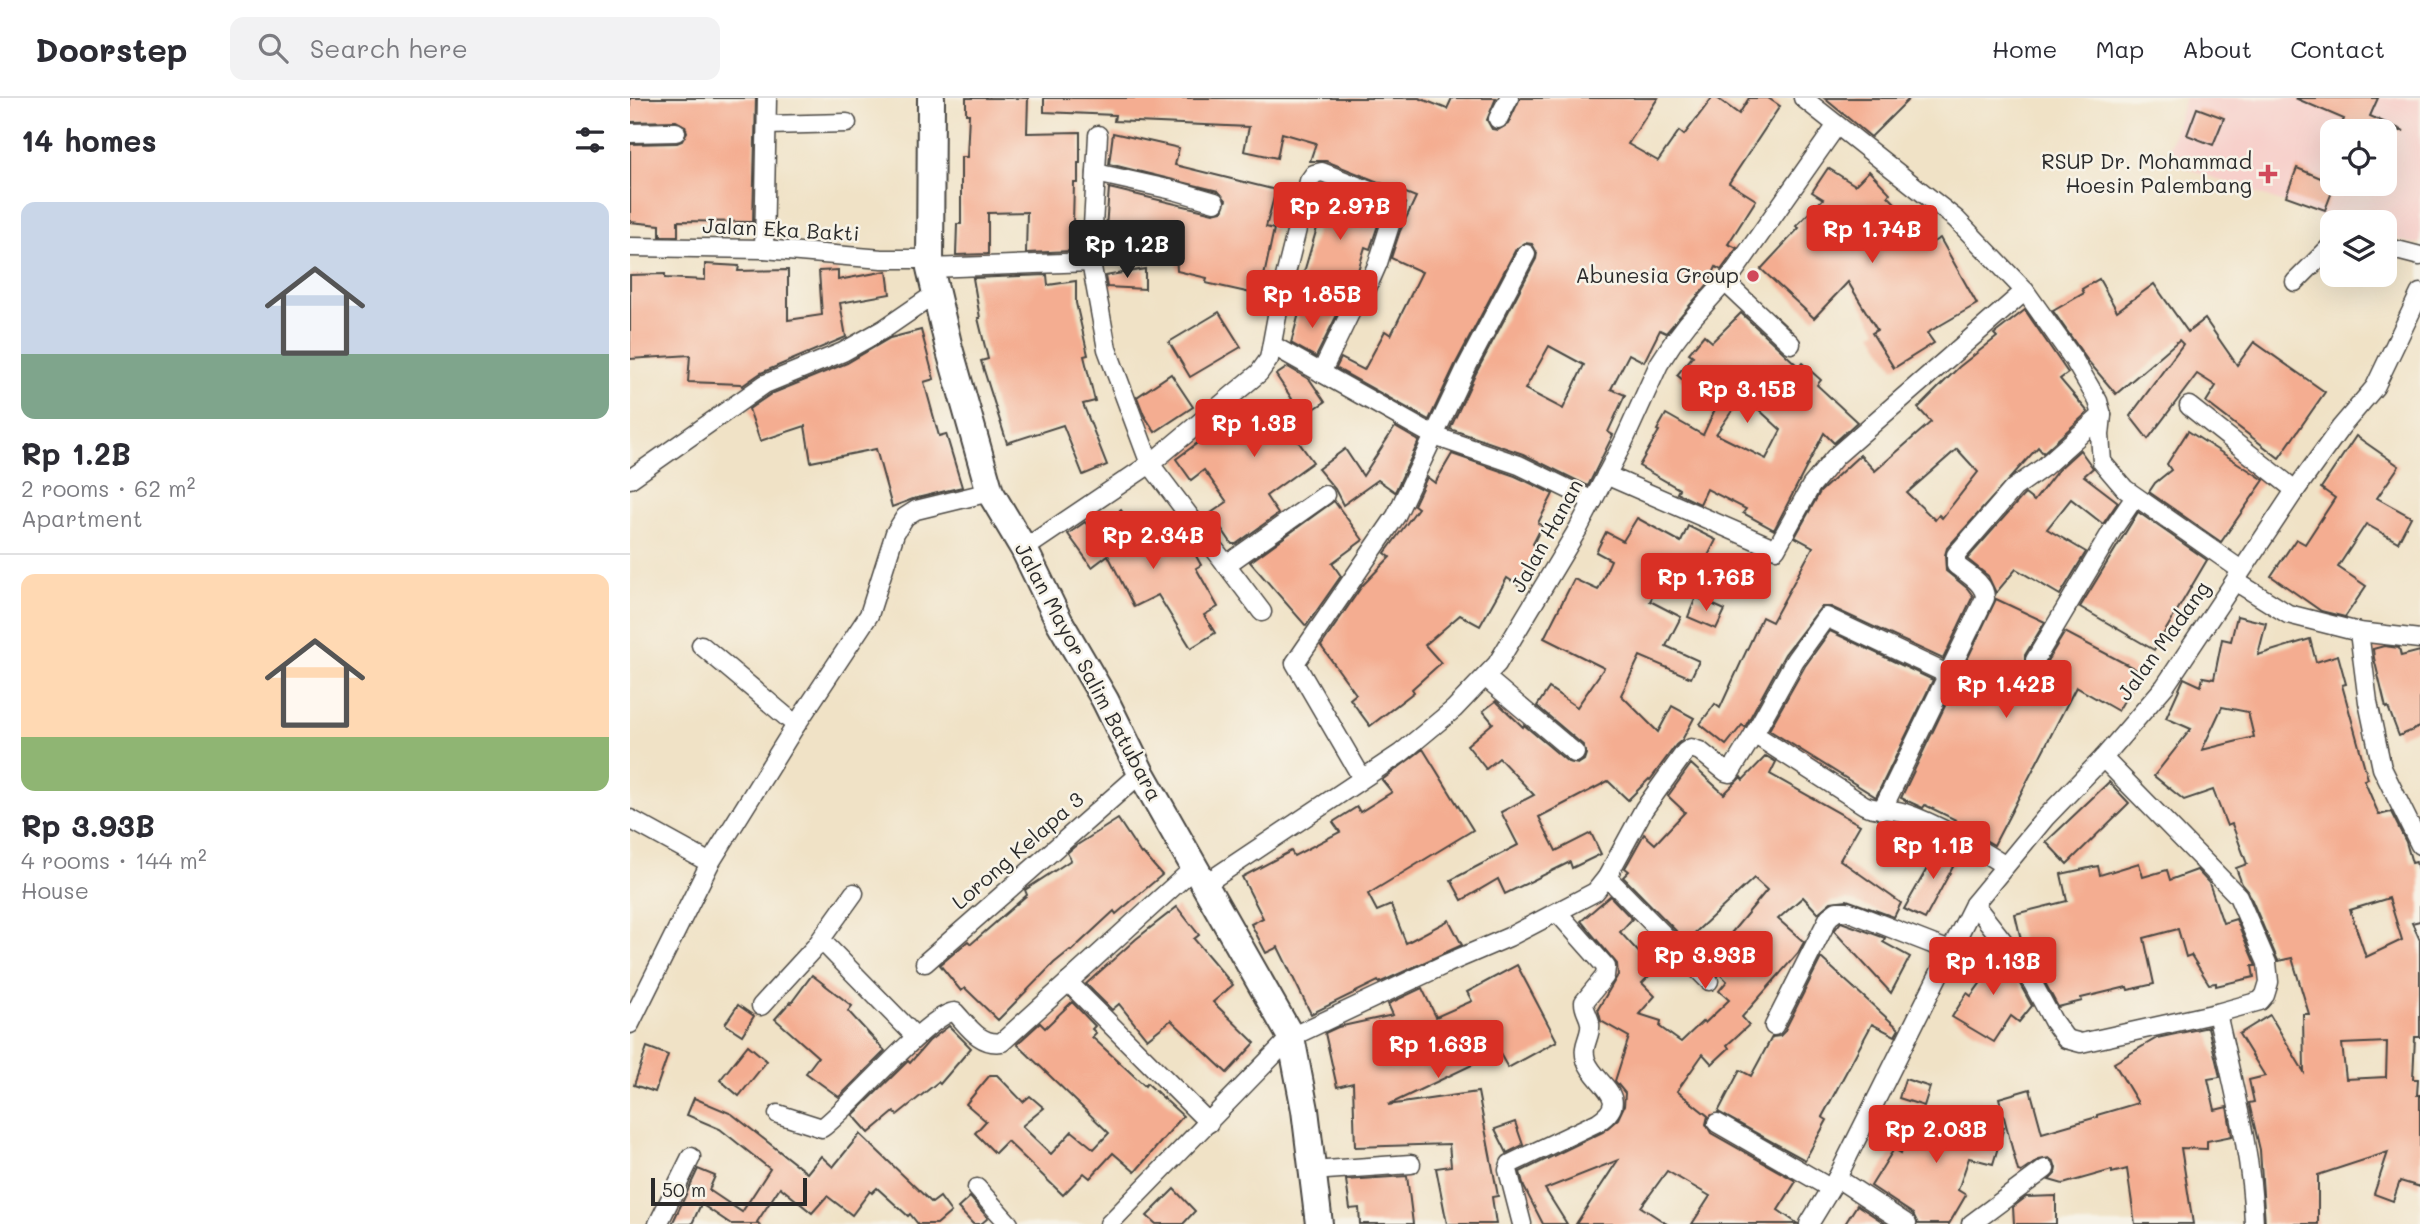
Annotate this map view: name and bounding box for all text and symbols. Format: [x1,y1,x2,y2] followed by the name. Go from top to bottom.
[230,17,720,80] search box
[35,27,188,70] text: Doorstep
[254,29,292,67] icon: search
[310,31,468,65] text: Search here
[1992,33,2057,64] text: Home
[2095,33,2144,64] text: Map
[2182,33,2252,64] text: About
[2290,33,2385,64] text: Contact
[2320,119,2397,287] map controls
[2320,119,2397,196] button: locate
[21,120,157,160] text: 14 homes
[571,121,609,159] icon: filters
[2041,147,2252,198] place label: RSUP Dr. Mohammad Hoesin Palembang
[2258,164,2278,184] marker: RSUP Dr. Mohammad Hoesin Palembang
[1268,183,1412,242] pin: Rp 2.97B
[1290,190,1390,220] text: Rp 2.97B
[1800,206,1944,265] pin: Rp 1.74B
[2320,210,2397,287] button: layers
[702,211,860,246] street label: Jalan Eka Bakti
[1823,213,1921,243] text: Rp 1.74B
[1062,220,1192,280] pin: Rp 1.2B
[1085,228,1169,258] text: Rp 1.2B
[252,248,378,374] icon: home
[1576,261,1739,288] place label: Abunesia Group
[1745,268,1761,284] marker: Abunesia Group
[1240,271,1384,330] pin: Rp 1.85B
[1262,278,1362,308] text: Rp 1.85B
[1675,366,1819,425] pin: Rp 3.15B
[1698,373,1796,403] text: Rp 3.15B
[1189,400,1319,459] pin: Rp 1.3B
[1211,407,1297,437] text: Rp 1.3B
[21,433,131,473] text: Rp 1.2B
[21,473,195,503] text: 2 rooms · 62 m²
[1503,474,1588,597] street label: Jalan Hanan
[21,503,143,533] text: Apartment
[1081,512,1225,571] pin: Rp 2.34B
[1102,519,1204,549] text: Rp 2.34B
[1010,537,1169,805] street label: Jalan Mayor Salim Batubara
[1634,554,1778,613] pin: Rp 1.76B
[1657,561,1755,591] text: Rp 1.76B
[2110,575,2215,705] street label: Jalan Madang
[252,620,378,746] icon: home
[1934,660,2078,720] pin: Rp 1.42B
[1957,668,2055,698] text: Rp 1.42B
[945,785,1089,915] street label: Lorong Kelapa 3
[21,805,155,845] text: Rp 3.93B
[1868,822,1998,881] pin: Rp 1.1B
[1892,829,1974,859] text: Rp 1.1B
[21,845,207,875] text: 4 rooms · 144 m²
[21,875,89,905] text: House
[1633,932,1777,991] pin: Rp 3.93B
[1921,937,2065,997] pin: Rp 1.13B
[1654,939,1756,969] text: Rp 3.93B
[1945,945,2041,975] text: Rp 1.13B
[1366,1020,1510,1080] pin: Rp 1.63B
[1388,1028,1488,1058] text: Rp 1.63B
[1864,1105,2008,1165] pin: Rp 2.03B
[1885,1113,1987,1143] text: Rp 2.03B
[651,1175,807,1207] scale bar
[662,1177,706,1202] text: 50 m

